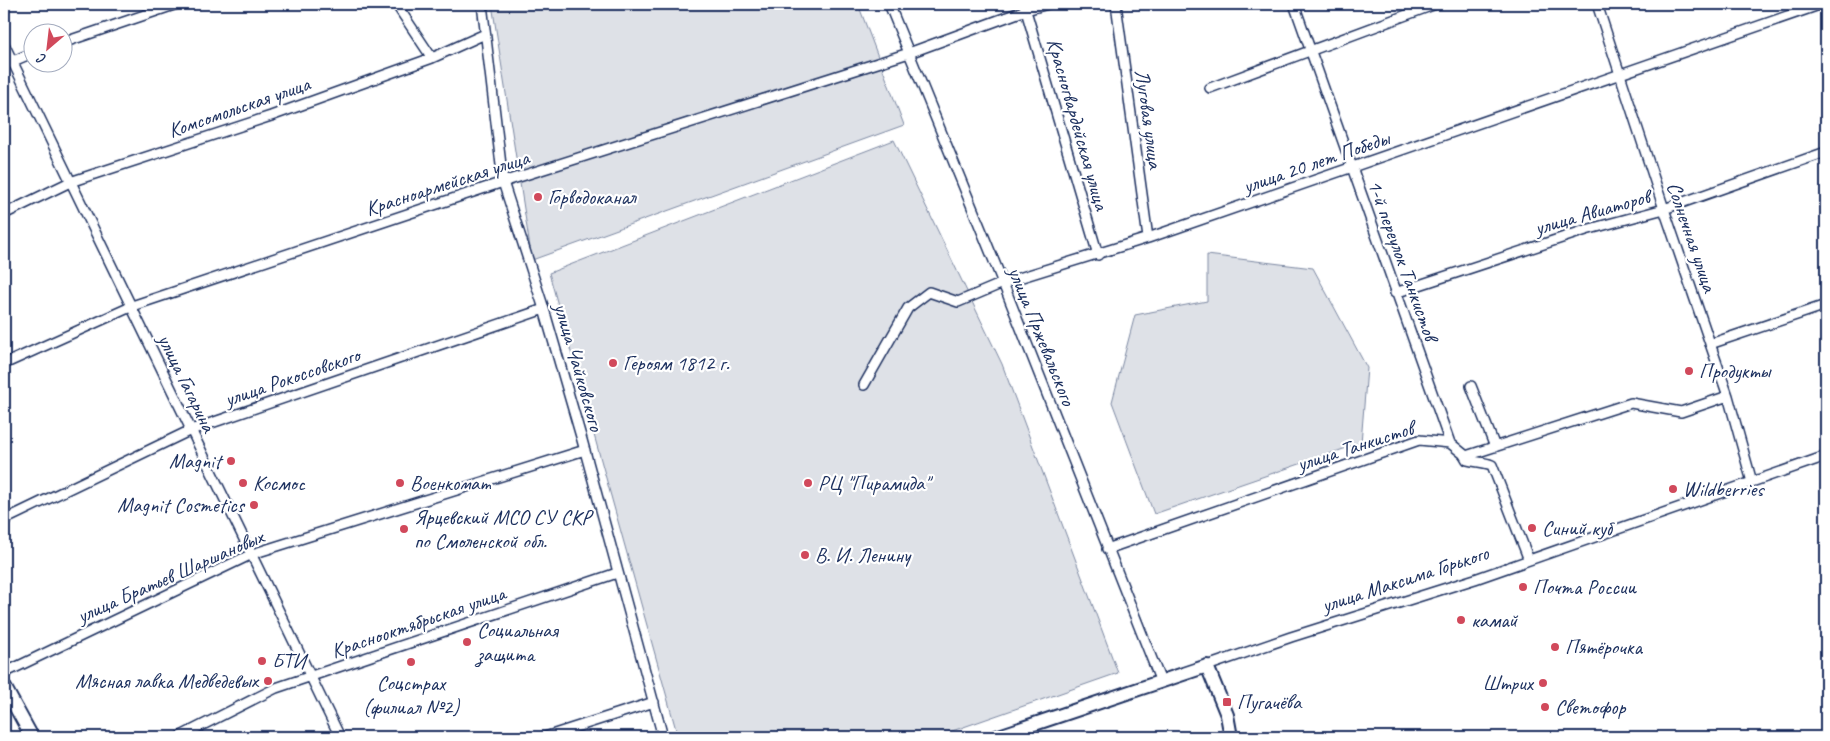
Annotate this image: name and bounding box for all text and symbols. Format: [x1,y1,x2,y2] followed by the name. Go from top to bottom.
[22,22,72,72] north arrow
[1041,35,1115,214] street label: Красногвардейская улица
[33,49,49,68] text: С
[1129,68,1169,172] street label: Луговая улица
[165,70,315,143] street label: Комсомольская улица
[1237,124,1394,200] street label: улица 20 лет Победы
[362,144,534,222] street label: Красноармейская улица
[1362,176,1446,348] street label: 1-й переулок Танкистов
[1661,179,1724,297] street label: Солнечная улица
[1530,182,1657,241] street label: улица Авиаторов
[548,184,638,210] place label: Горводоканал
[532,191,544,203] marker: Горводоканал
[1002,261,1082,411] street label: улица Пржевальского
[548,298,610,435] street label: улица Чайковского
[151,328,223,438] street label: улица Гагарина
[219,341,365,413] street label: улица Рокоссовского
[623,350,730,376] place label: Героям 1812 г.
[607,357,619,369] marker: Героям 1812 г.
[1699,358,1772,384] place label: Продукты
[1683,365,1695,377] marker: Продукты
[1292,414,1421,478] street label: улица Танкистов
[169,448,224,474] place label: Magnit
[225,455,237,467] marker: Magnit
[253,470,306,496] place label: Космос
[410,470,491,496] place label: Военкомат
[818,470,933,496] place label: РЦ "Пирамида"
[1683,476,1765,502] place label: Wildberries
[237,477,249,489] marker: Космос
[394,477,406,489] marker: Военкомат
[802,477,814,489] marker: РЦ "Пирамида"
[1667,483,1679,495] marker: Wildberries
[117,492,246,518] place label: Magnit Cosmetics
[248,499,260,511] marker: Magnit Cosmetics
[414,504,594,554] place label: Ярцевский МСО СУ СКР по Смоленской обл.
[1542,515,1615,541] place label: Синий куб
[71,522,269,630] street label: улица Братьев Шаршановых
[1526,522,1538,534] marker: Синий куб
[398,523,410,535] marker: Ярцевский МСО СУ СКР по Смоленской обл.
[1316,539,1493,619] street label: улица Максима Горького
[815,542,912,568] place label: В. И. Ленину
[799,549,811,561] marker: В. И. Ленину
[1533,574,1638,600] place label: Почта России
[328,579,511,664] street label: Краснооктябрьская улица
[1517,581,1529,593] marker: Почта России
[1471,607,1519,633] place label: камай
[1455,614,1467,626] marker: камай
[474,617,559,668] place label: Социальная защита
[1565,634,1644,660] place label: Пятёрочка
[461,636,473,648] marker: Социальная защита
[1549,641,1561,653] marker: Пятёрочка
[272,648,309,674] place label: БТИ
[256,655,268,667] marker: БТИ
[405,656,417,668] marker: Соцстрах (филиал №2)
[75,668,260,694] place label: Мясная лавка Медведевых
[363,670,460,720] place label: Соцстрах (филиал №2)
[1482,670,1535,696] place label: Штрих
[262,675,274,687] marker: Мясная лавка Медведевых
[1537,677,1549,689] marker: Штрих
[1237,689,1303,715] place label: Пугачёва
[1555,694,1627,720] place label: Светофор
[1221,696,1233,708] marker: Пугачёва
[1539,701,1551,713] marker: Светофор

